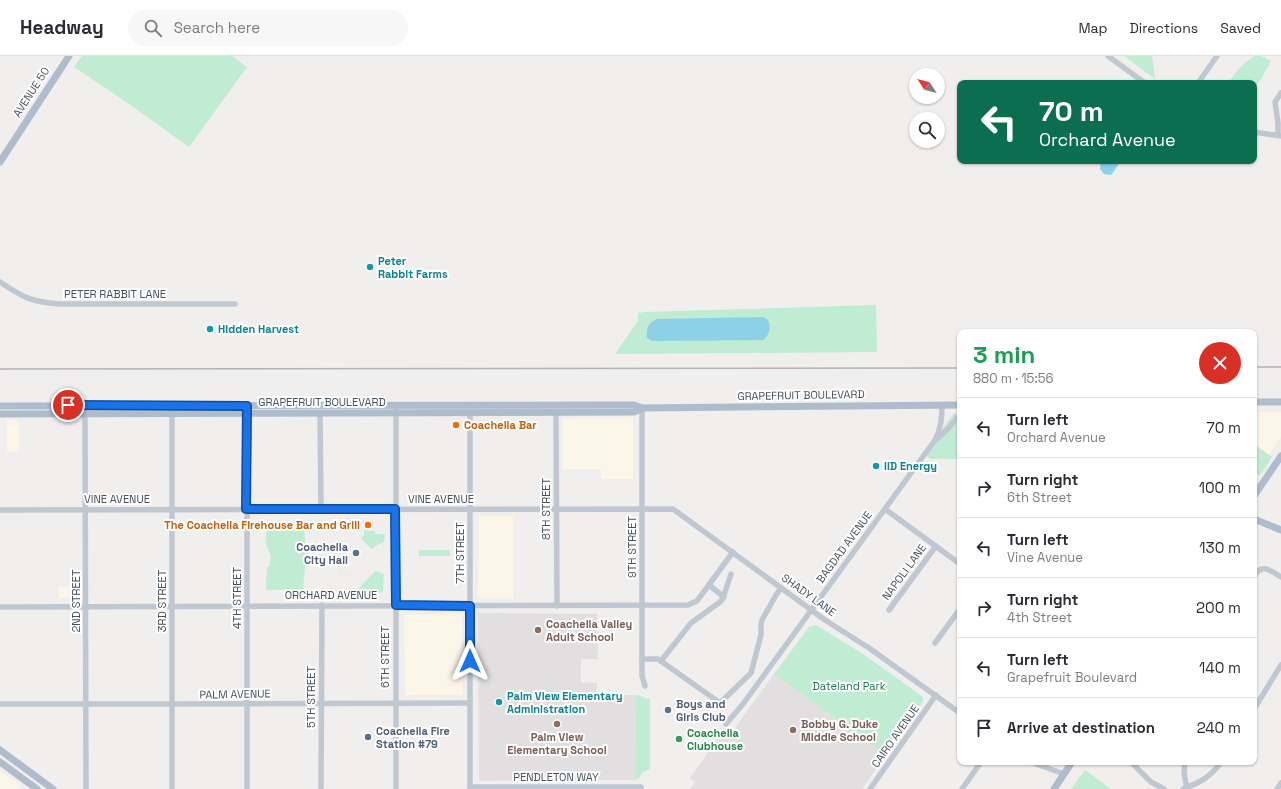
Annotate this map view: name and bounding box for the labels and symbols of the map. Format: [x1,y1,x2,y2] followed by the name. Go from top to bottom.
[10,64,52,120] street label: AVENUE 50
[909,68,945,104] north arrow
[378,254,448,281] place label: Peter Rabbit Farms
[365,262,375,272] marker: Peter Rabbit Farms
[64,287,166,301] street label: PETER RABBIT LANE
[218,322,299,336] place label: Hidden Harvest
[205,324,215,334] marker: Hidden Harvest
[737,387,865,403] street label: GRAPEFRUIT BOULEVARD
[51,388,85,422] pin
[258,395,386,409] street label: GRAPEFRUIT BOULEVARD
[464,418,537,432] place label: Coachella Bar
[451,420,461,430] marker: Coachella Bar
[884,459,937,473] place label: IID Energy
[871,461,881,471] marker: IID Energy
[539,477,553,540] street label: 8TH STREET
[84,492,150,506] street label: VINE AVENUE
[408,492,474,506] street label: VINE AVENUE
[813,508,875,586] street label: BAGDAD AVENUE
[625,516,639,578] street label: 9TH STREET
[164,518,360,532] place label: The Coachella Firehouse Bar and Grill
[363,520,373,530] marker: The Coachella Firehouse Bar and Grill
[453,522,467,584] street label: 7TH STREET
[296,540,349,567] place label: Coachella City Hall
[879,541,929,603] street label: NAPOLI LANE
[351,548,361,558] marker: Coachella City Hall
[230,566,244,629] street label: 4TH STREET
[69,569,83,632] street label: 2ND STREET
[155,569,169,632] street label: 3RD STREET
[779,571,839,619] street label: SHADY LANE
[285,588,377,602] street label: ORCHARD AVENUE
[546,617,632,644] place label: Coachella Valley Adult School
[533,625,543,635] marker: Coachella Valley Adult School
[378,626,392,688] street label: 6TH STREET
[449,640,491,682] position arrow
[304,666,318,728] street label: 5TH STREET
[812,679,886,693] park label: Dateland Park
[199,686,271,702] street label: PALM AVENUE
[507,689,623,716] place label: Palm View Elementary Administration
[494,697,504,707] marker: Palm View Elementary Administration
[676,697,726,724] place label: Boys and Girls Club
[868,702,922,770] street label: CAIRO AVENUE
[663,705,673,715] marker: Boys and Girls Club
[801,717,878,744] place label: Bobby G. Duke Middle School
[552,719,562,729] marker: Palm View Elementary School
[376,724,450,751] place label: Coachella Fire Station #79
[788,725,798,735] marker: Bobby G. Duke Middle School
[687,726,743,753] place label: Coachella Clubhouse
[507,730,607,757] place label: Palm View Elementary School
[363,732,373,742] marker: Coachella Fire Station #79
[674,734,684,744] marker: Coachella Clubhouse
[513,770,599,784] street label: PENDLETON WAY

